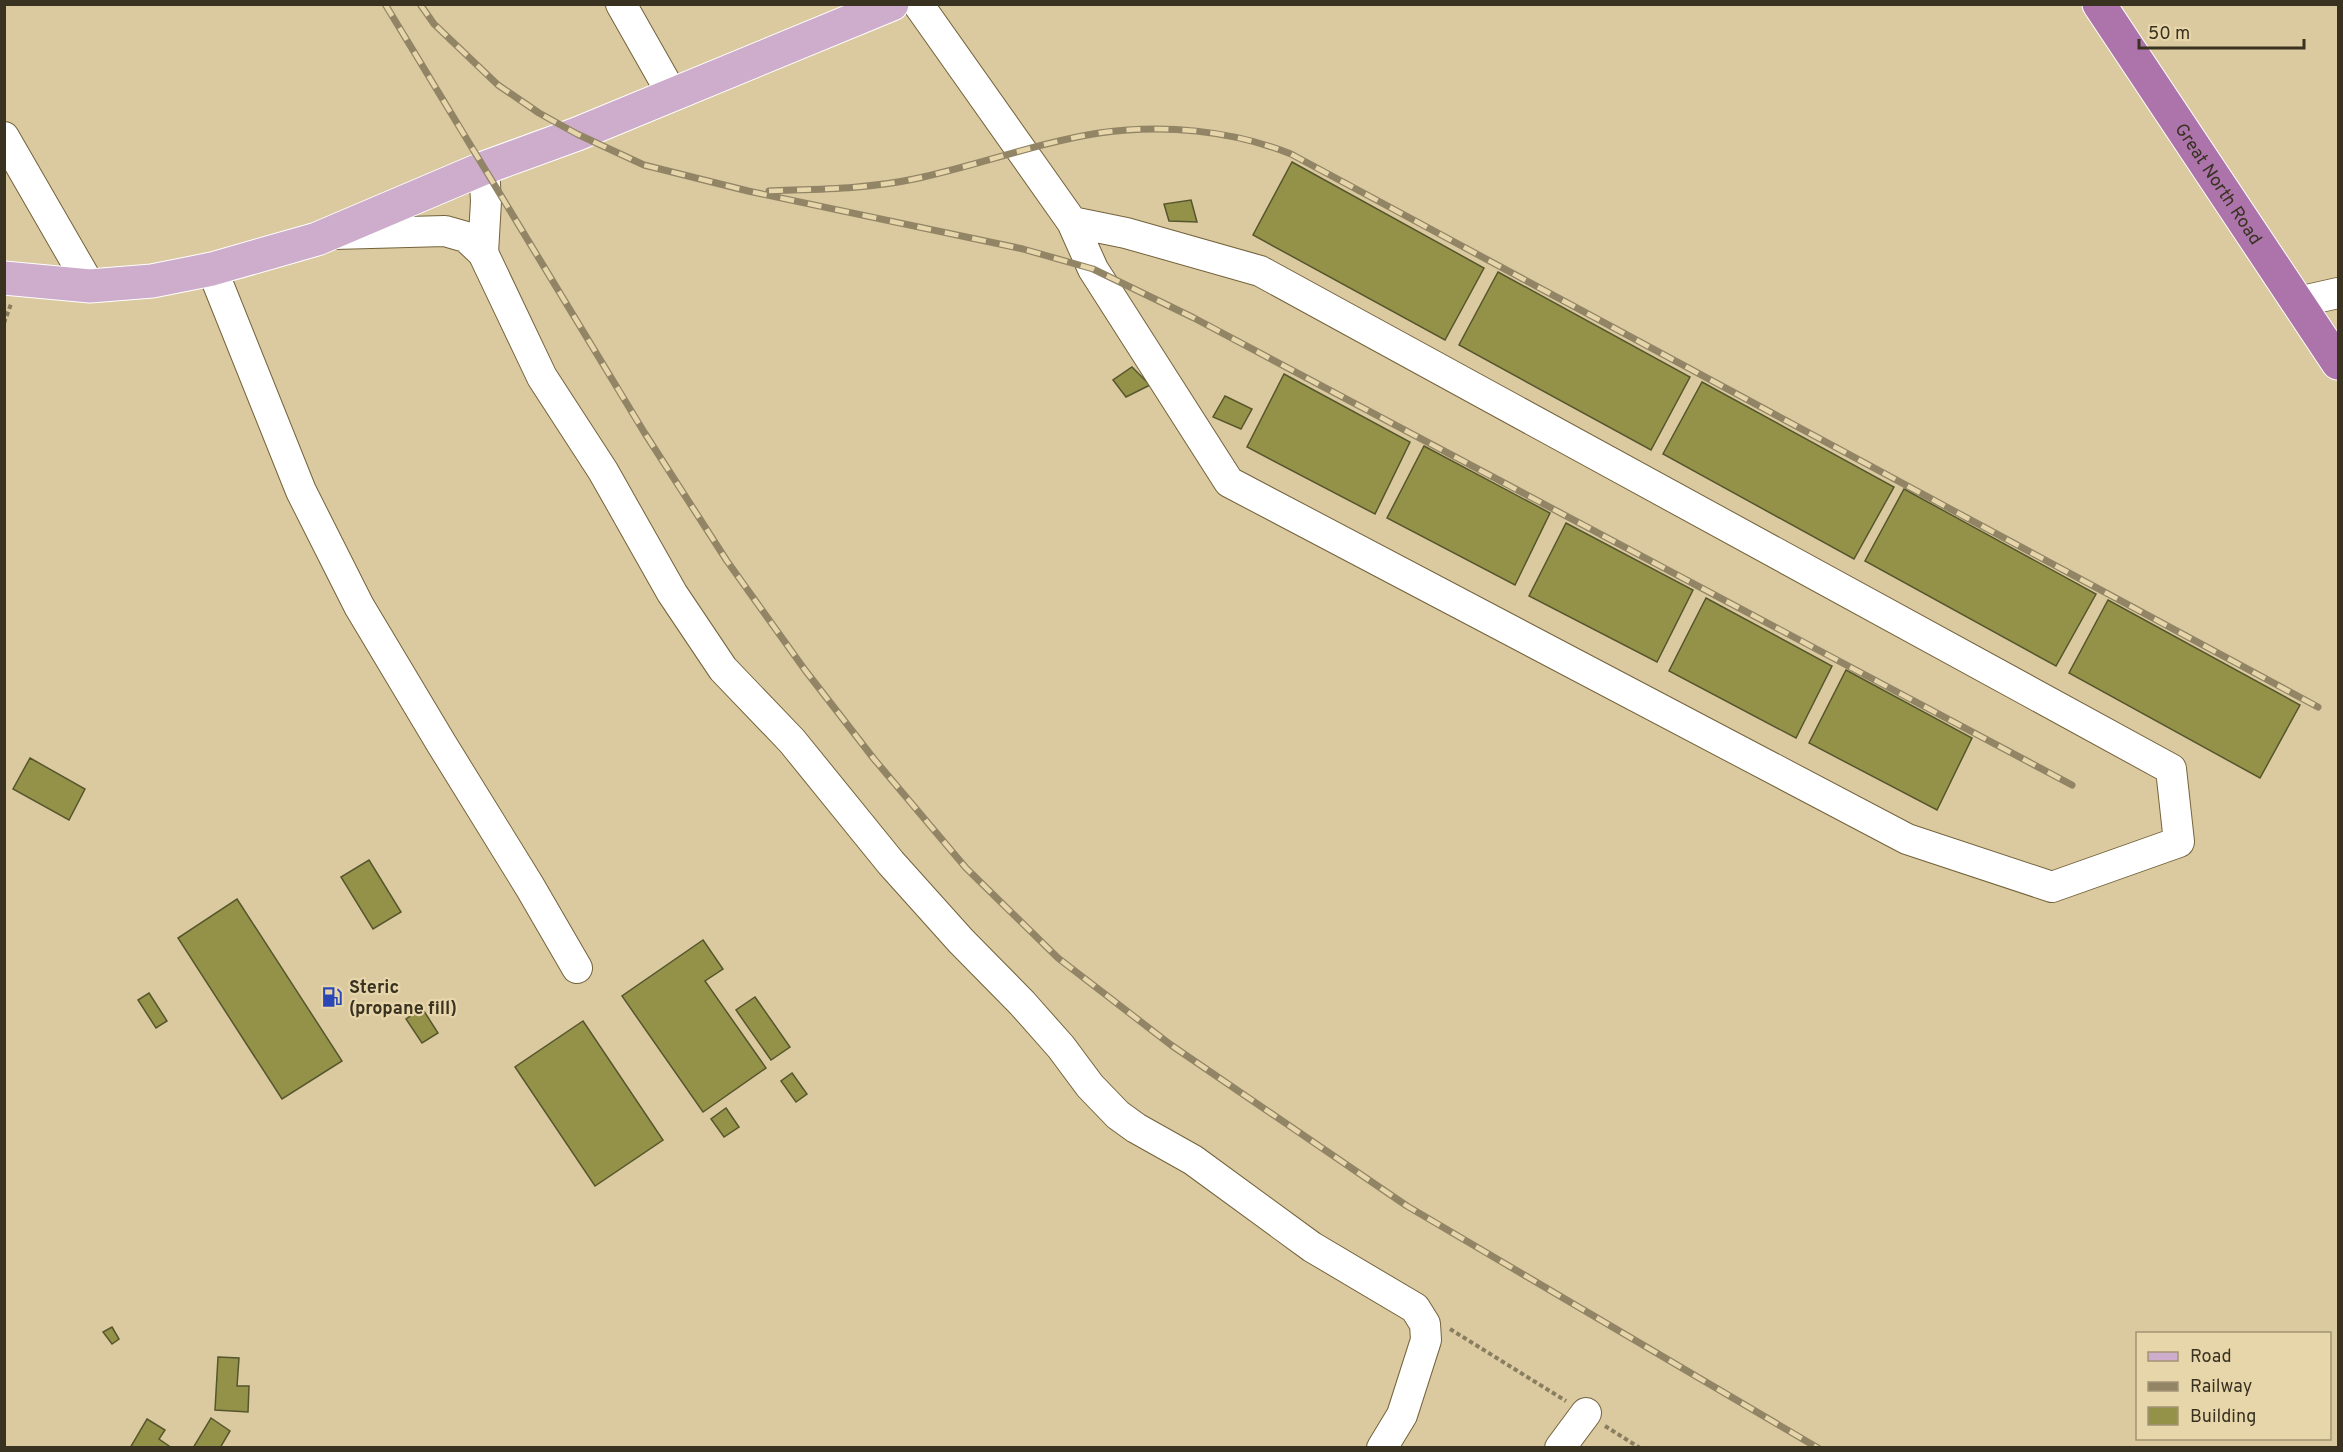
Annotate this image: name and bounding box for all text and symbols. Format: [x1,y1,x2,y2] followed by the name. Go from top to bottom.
[2139,12,2304,50] scale bar
[2148,23,2190,46] text: 50 m
[2169,119,2266,250] street label: Great North Road
[349,977,457,1021] place label: Steric (propane fill)
[320,985,344,1009] fuel station icon: Steric (propane fill)
[2136,1332,2331,1440] legend
[2190,1346,2232,1369] text: Road
[2190,1376,2252,1399] text: Railway
[2190,1406,2256,1429] text: Building

